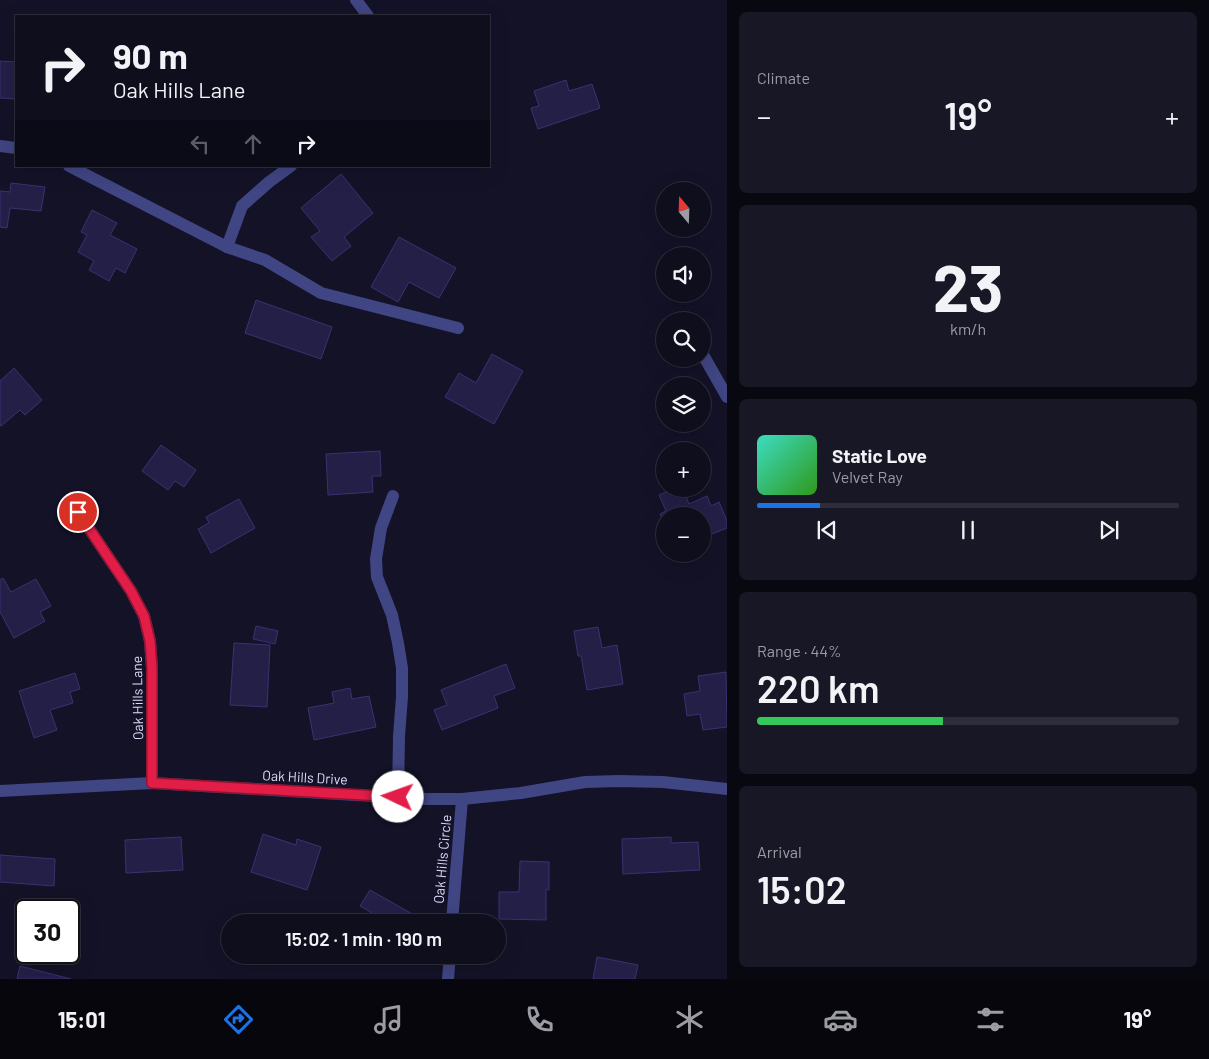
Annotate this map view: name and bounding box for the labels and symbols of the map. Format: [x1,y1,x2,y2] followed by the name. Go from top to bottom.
[656,182,711,238] north arrow
[57,491,99,533] pin
[128,656,146,740] street label: Oak Hills Lane
[262,766,348,788] street label: Oak Hills Drive
[371,770,423,822] position arrow
[430,814,454,904] street label: Oak Hills Circle
[15,899,80,964] speed limit sign: 30

